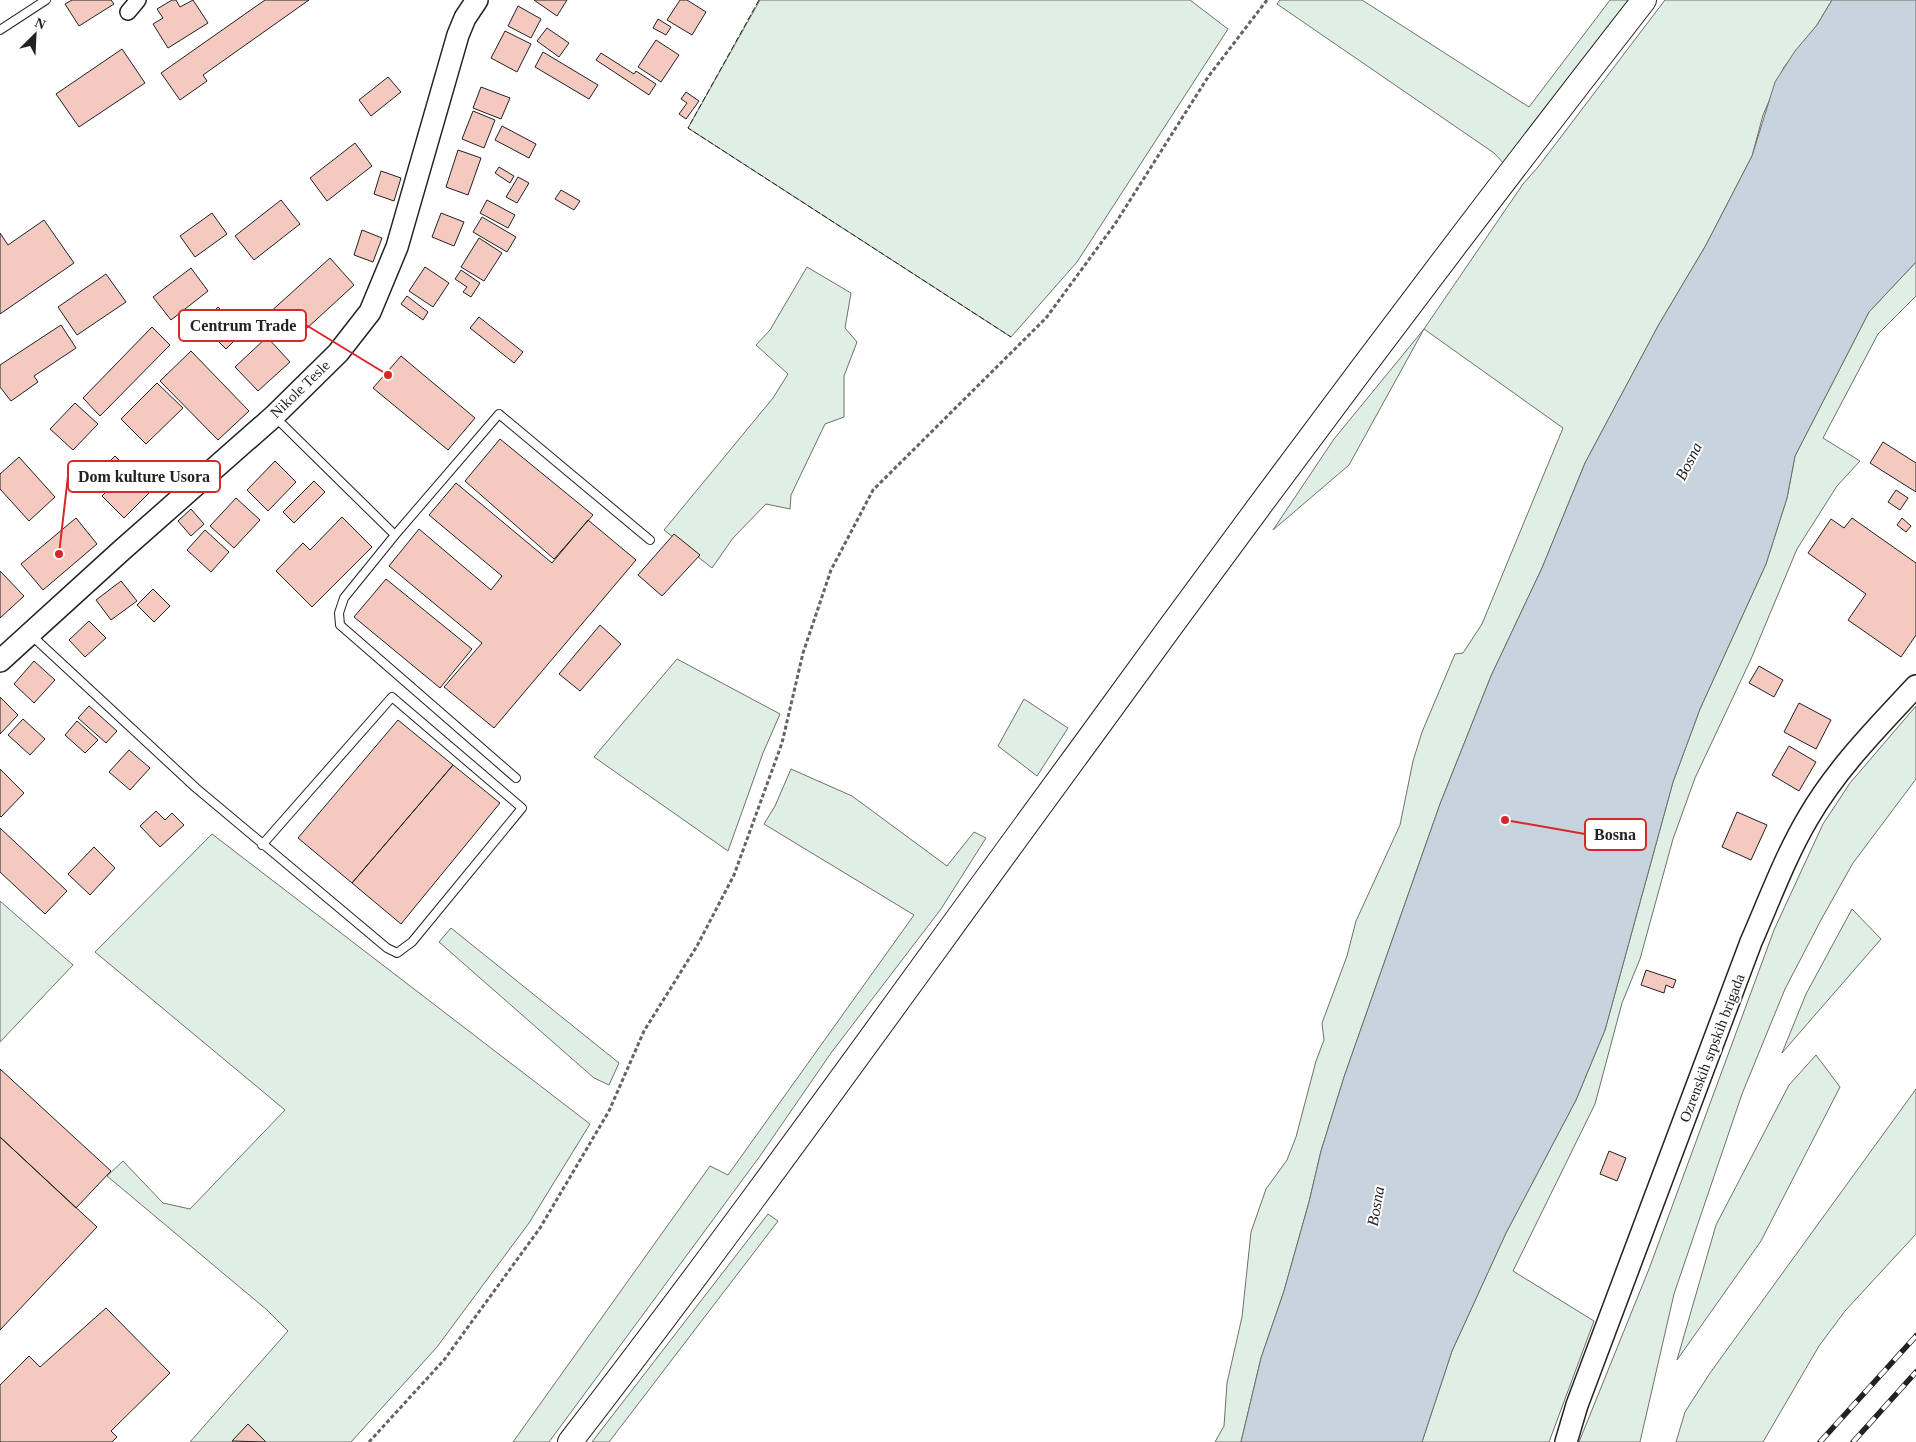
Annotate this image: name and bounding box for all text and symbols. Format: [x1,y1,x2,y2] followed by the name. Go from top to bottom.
[10,10,60,60] north arrow
[32,15,48,32] text: N
[179,310,306,341] callout: Centrum Trade
[190,317,296,334] text: Centrum Trade
[267,357,333,421] street label: Nikole Tesle
[1672,440,1705,483] water label: Bosna
[68,461,220,492] callout: Dom kulture Usora
[78,468,210,485] text: Dom kulture Usora
[1585,819,1646,850] callout: Bosna
[1594,826,1636,843] text: Bosna
[1676,971,1748,1124] street label: Ozrenskih srpskih brigada
[1364,1185,1387,1227] water label: Bosna

